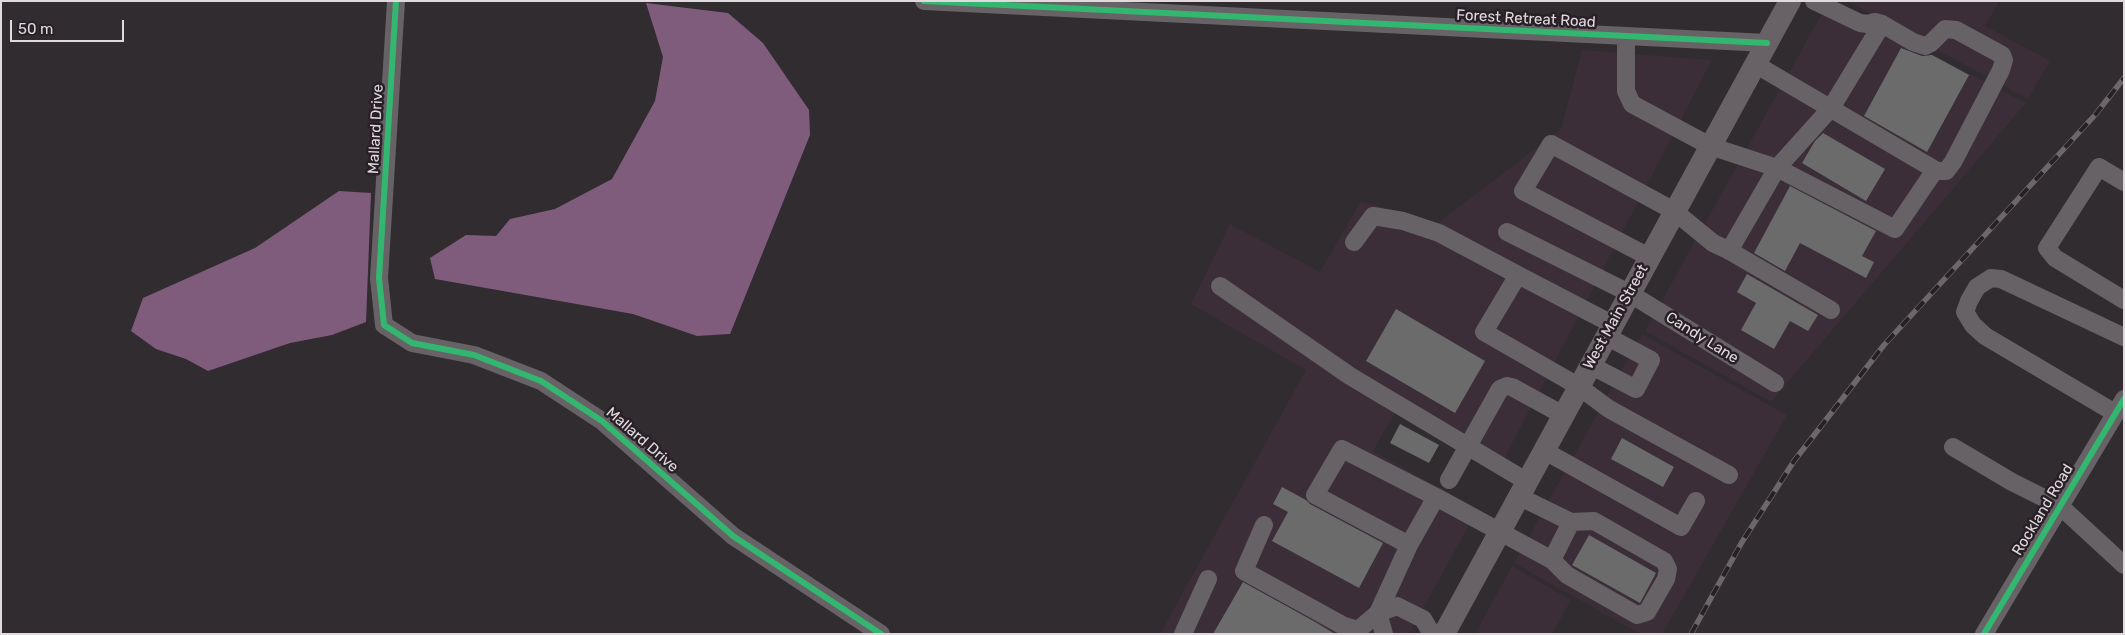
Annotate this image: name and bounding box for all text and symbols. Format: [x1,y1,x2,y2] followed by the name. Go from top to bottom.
[1456,6,1596,32] street label: Forest Retreat Road
[12,10,126,42] scale bar
[18,20,53,38] text: 50 m
[365,84,387,174] street label: Mallard Drive
[1580,261,1652,373] street label: West Main Street
[1662,309,1742,367] street label: Candy Lane
[602,404,682,476] street label: Mallard Drive
[2009,461,2077,559] street label: Rockland Road

